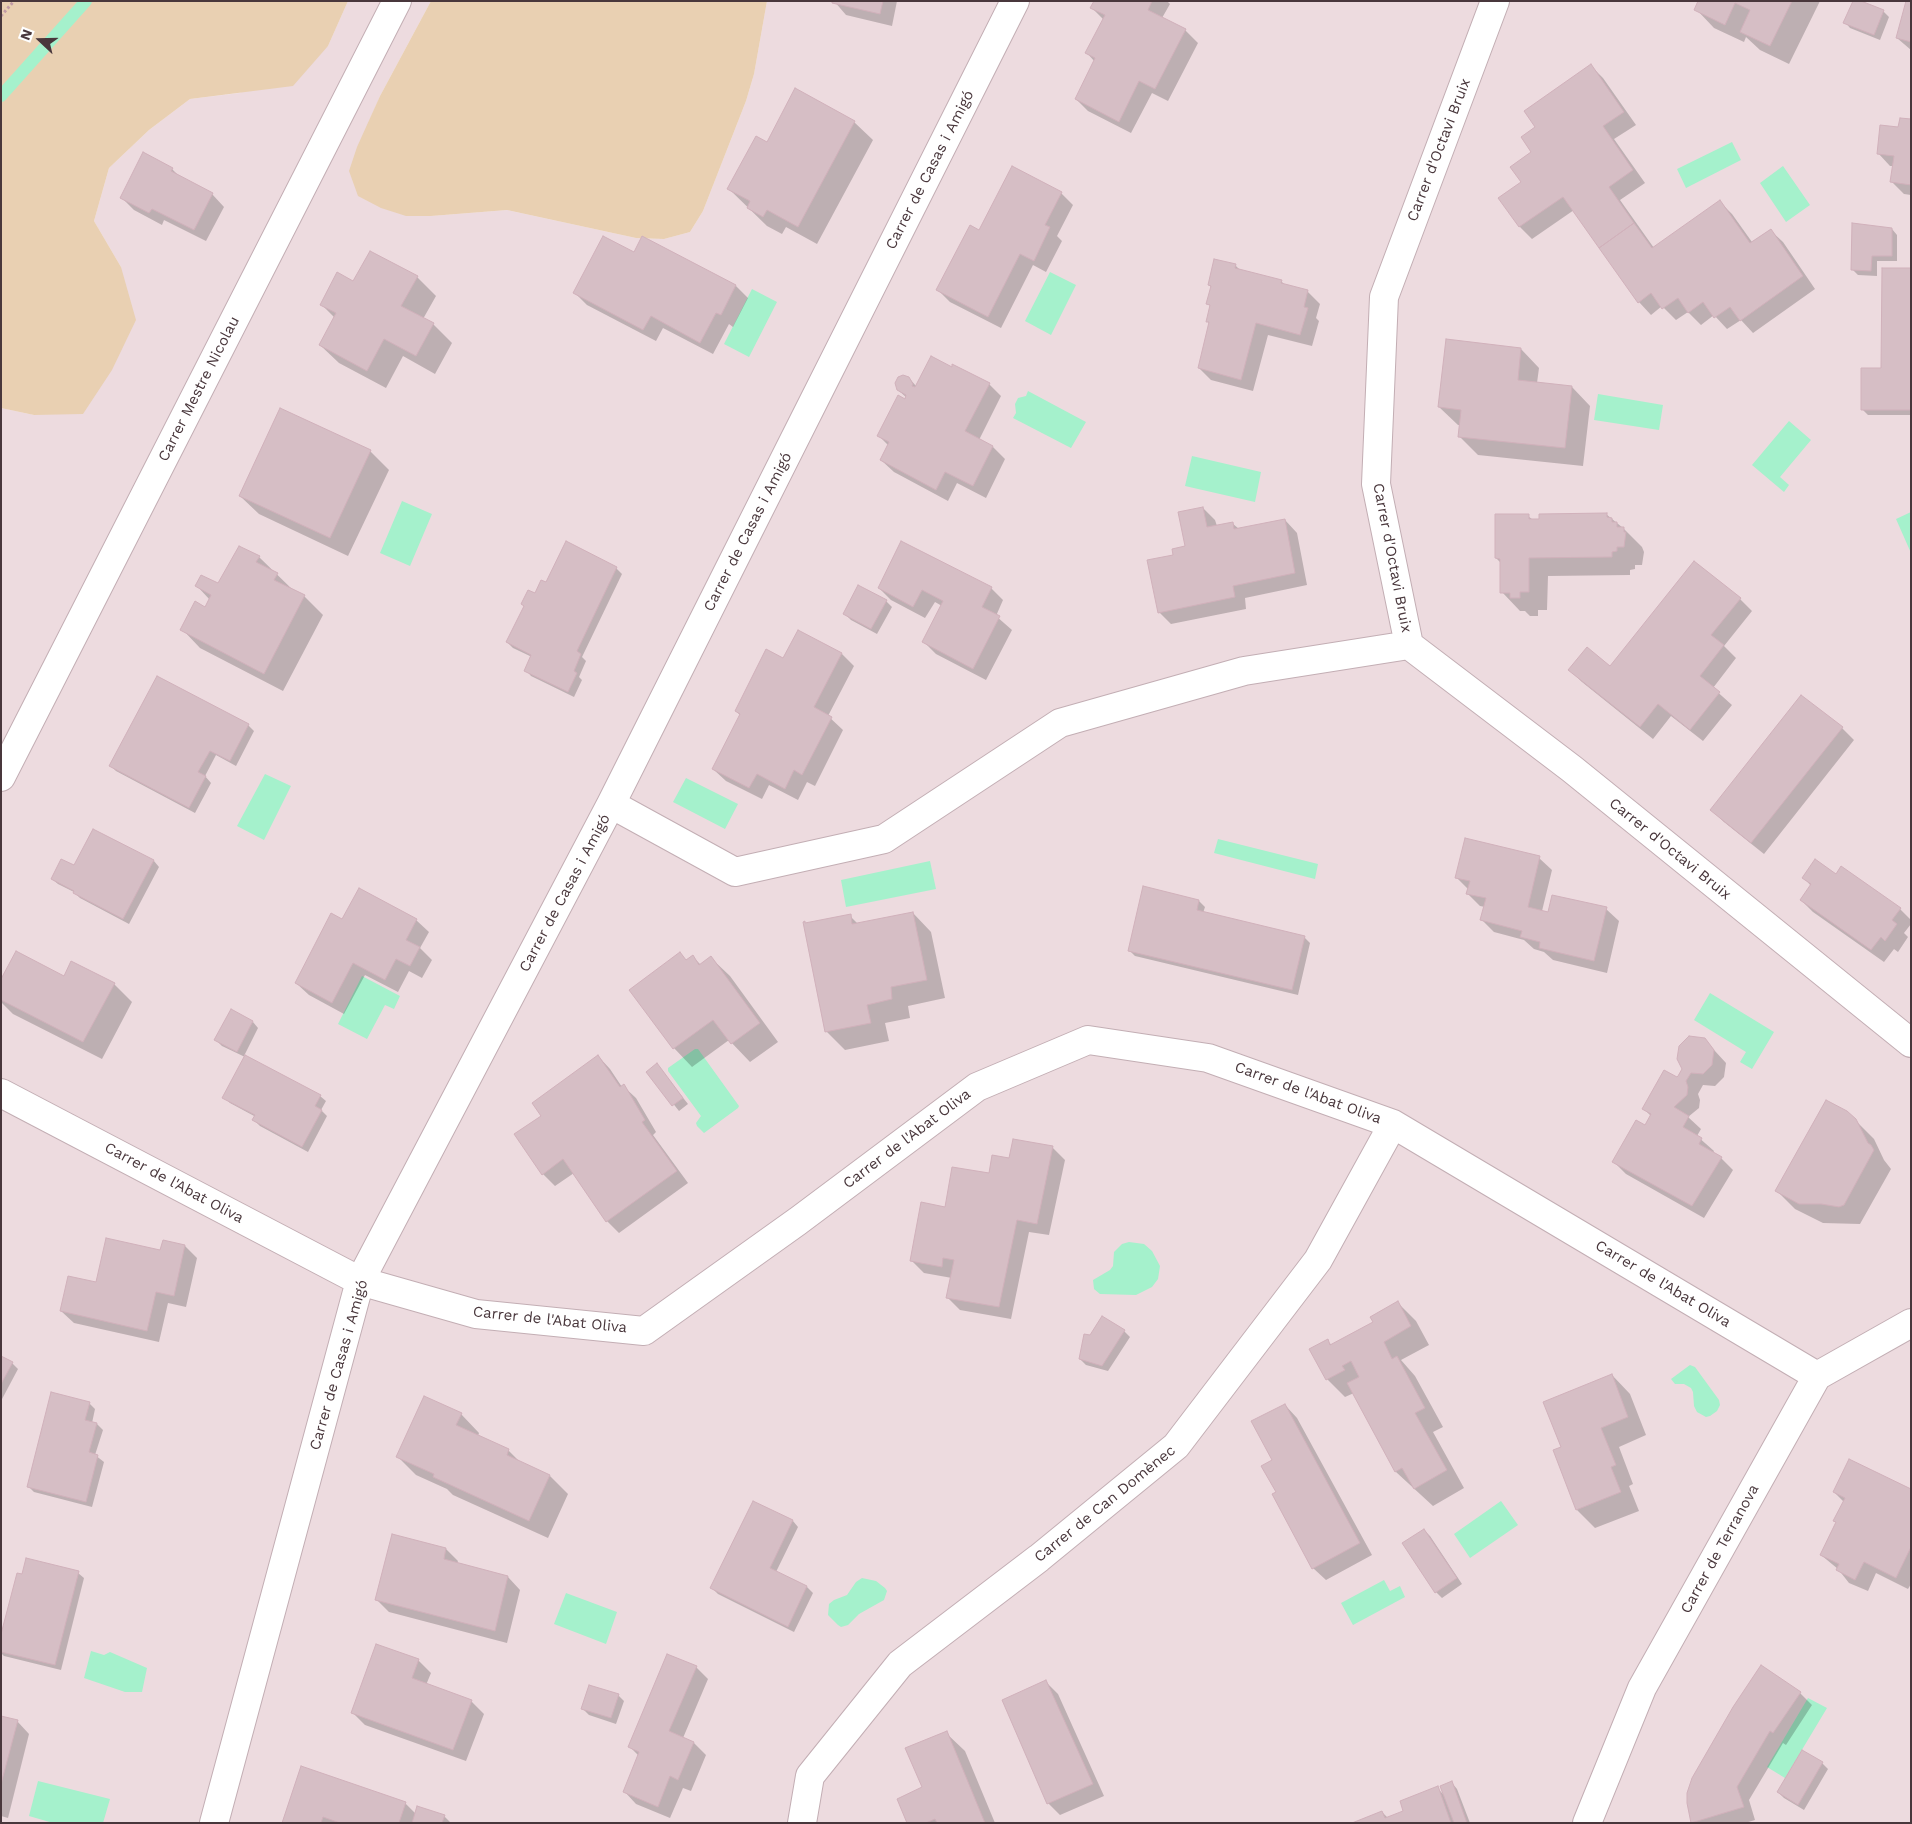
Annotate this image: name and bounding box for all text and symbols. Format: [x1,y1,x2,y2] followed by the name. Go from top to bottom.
[15,15,65,65] north arrow
[17,27,35,42] text: N
[1403,76,1475,224] street label: Carrer d'Octavi Bruix
[882,87,978,253] street label: Carrer de Casas i Amigó
[155,313,243,465] street label: Carrer Mestre Nicolau
[700,449,796,615] street label: Carrer de Casas i Amigó
[1369,482,1415,634] street label: Carrer d'Octavi Bruix
[1605,794,1735,904] street label: Carrer d'Octavi Bruix
[516,811,614,975] street label: Carrer de Casas i Amigó
[1232,1058,1384,1128] street label: Carrer de l'Abat Oliva
[840,1085,974,1193] street label: Carrer de l'Abat Oliva
[101,1139,247,1227] street label: Carrer de l'Abat Oliva
[1592,1236,1734,1332] street label: Carrer de l'Abat Oliva
[306,1278,372,1452] street label: Carrer de Casas i Amigó
[472,1303,628,1337] street label: Carrer de l'Abat Oliva
[1031,1442,1179,1566] street label: Carrer de Can Domènec
[1677,1481,1763,1617] street label: Carrer de Terranova

